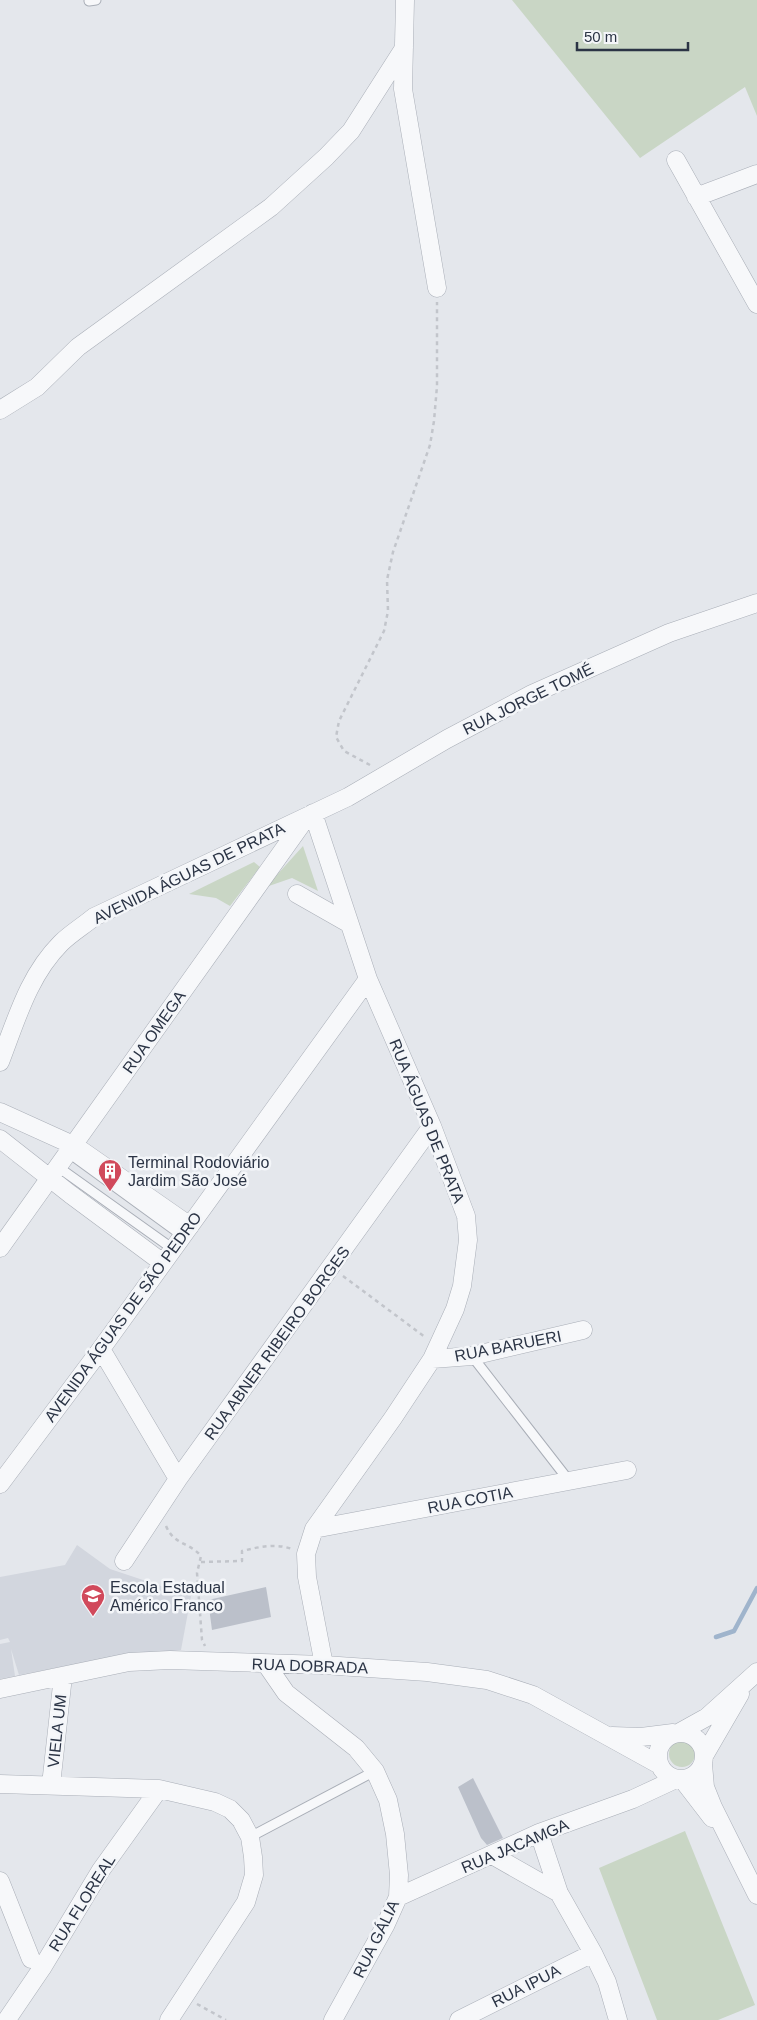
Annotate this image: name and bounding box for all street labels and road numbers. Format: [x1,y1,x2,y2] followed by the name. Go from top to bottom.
[460,659,596,738] street label: RUA JORGE TOMÉ
[90,818,288,927] street label: AVENIDA ÁGUAS DE PRATA
[119,987,189,1077] street label: RUA OMEGA
[386,1036,469,1206] street label: RUA ÁGUAS DE PRATA
[40,1208,205,1425] street label: AVENIDA ÁGUAS DE SÃO PEDRO
[201,1243,353,1443] street label: RUA ABNER RIBEIRO BORGES
[453,1327,563,1365] street label: RUA BARUERI
[426,1483,514,1517] street label: RUA COTIA
[252,1655,369,1677] street label: RUA DOBRADA
[45,1693,69,1769] street label: VIELA UM
[459,1816,571,1876] street label: RUA JACAMGA
[46,1852,118,1954] street label: RUA FLOREAL
[349,1897,402,1981] street label: RUA GÁLIA
[489,1961,563,2011] street label: RUA IPUA

